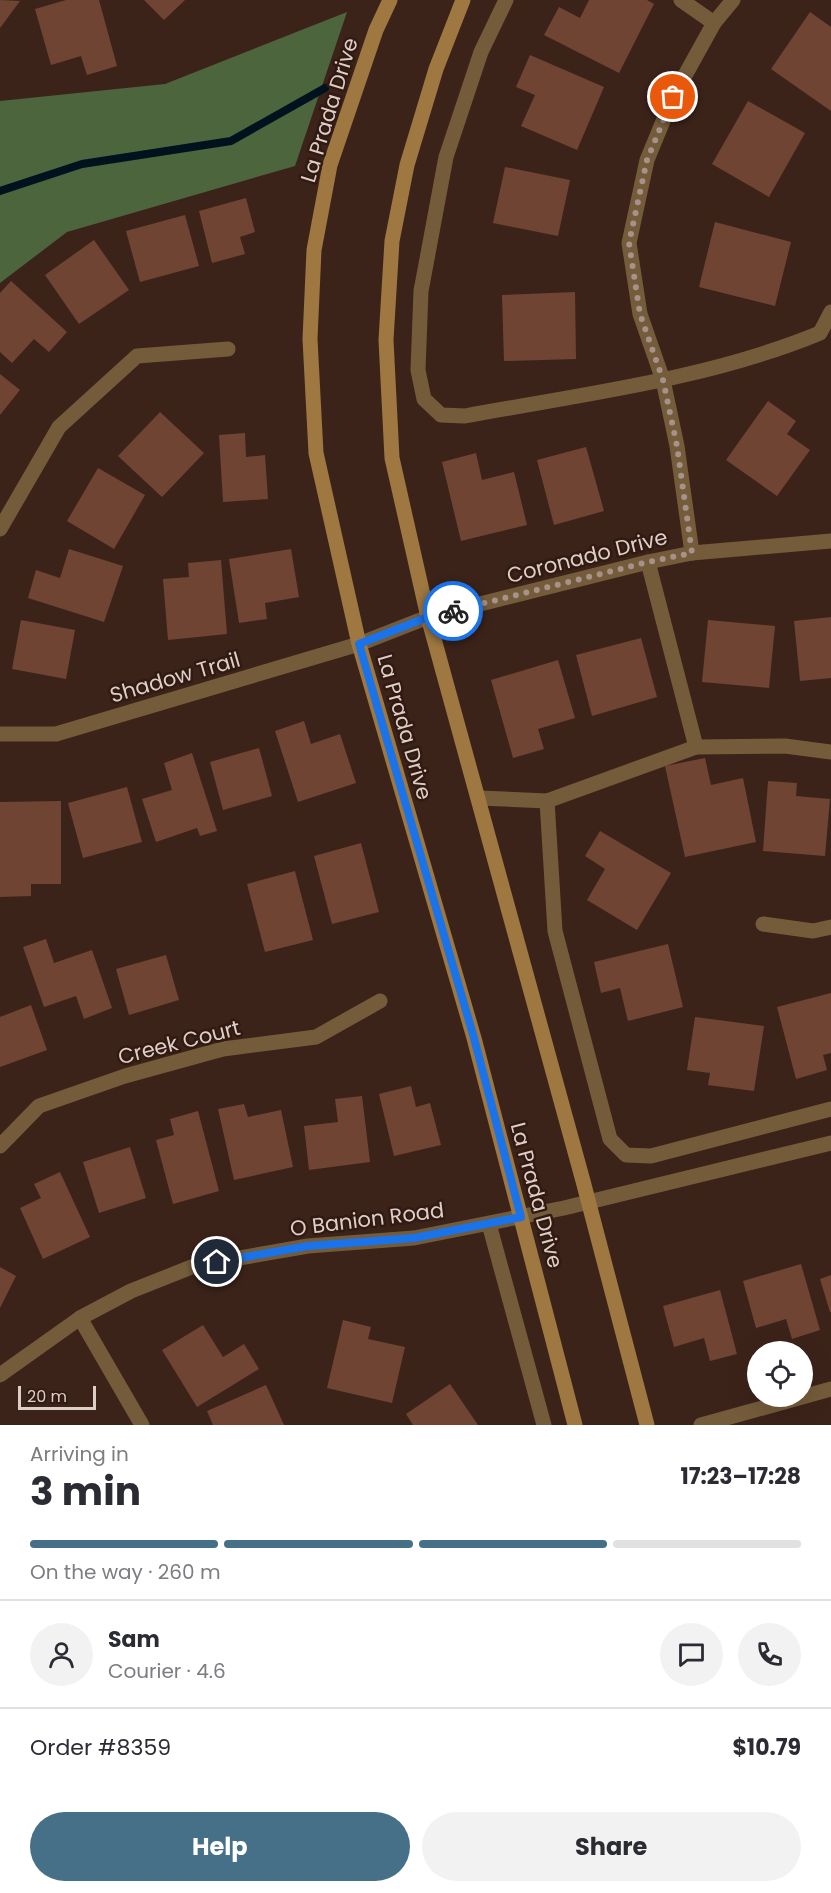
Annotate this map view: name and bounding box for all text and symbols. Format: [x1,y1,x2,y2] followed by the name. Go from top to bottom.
[293,34,365,186] street label: La Prada Drive
[647,71,698,122] pin
[656,80,689,113] icon: bag
[504,522,670,590] street label: Coronado Drive
[423,581,483,641] courier
[437,595,470,628] icon: bike
[107,645,243,709] street label: Shadow Trail
[370,651,440,803] street label: La Prada Drive
[115,1013,243,1071] street label: Creek Court
[504,1119,570,1271] street label: La Prada Drive
[288,1195,446,1243] street label: O Banion Road
[191,1236,242,1287] pin
[200,1245,233,1278] icon: home
[747,1341,813,1407] map controls
[747,1341,813,1407] button: locate
[18,1383,96,1410] scale bar
[27,1385,67,1408] text: 20 m
[30,1440,129,1468] text: Arriving in
[680,1461,801,1492] text: 17:23–17:28
[30,1464,141,1519] text: 3 min
[30,1558,220,1586] text: On the way · 260 m
[30,1623,93,1686] button: person
[660,1623,723,1686] button: chat
[738,1623,801,1686] button: phone
[108,1624,160,1655] text: Sam
[108,1657,226,1685] text: Courier · 4.6
[30,1732,171,1763] text: Order #8359
[732,1732,801,1763] text: $10.79
[30,1812,410,1881] button: Help
[422,1812,801,1881] button: Share

